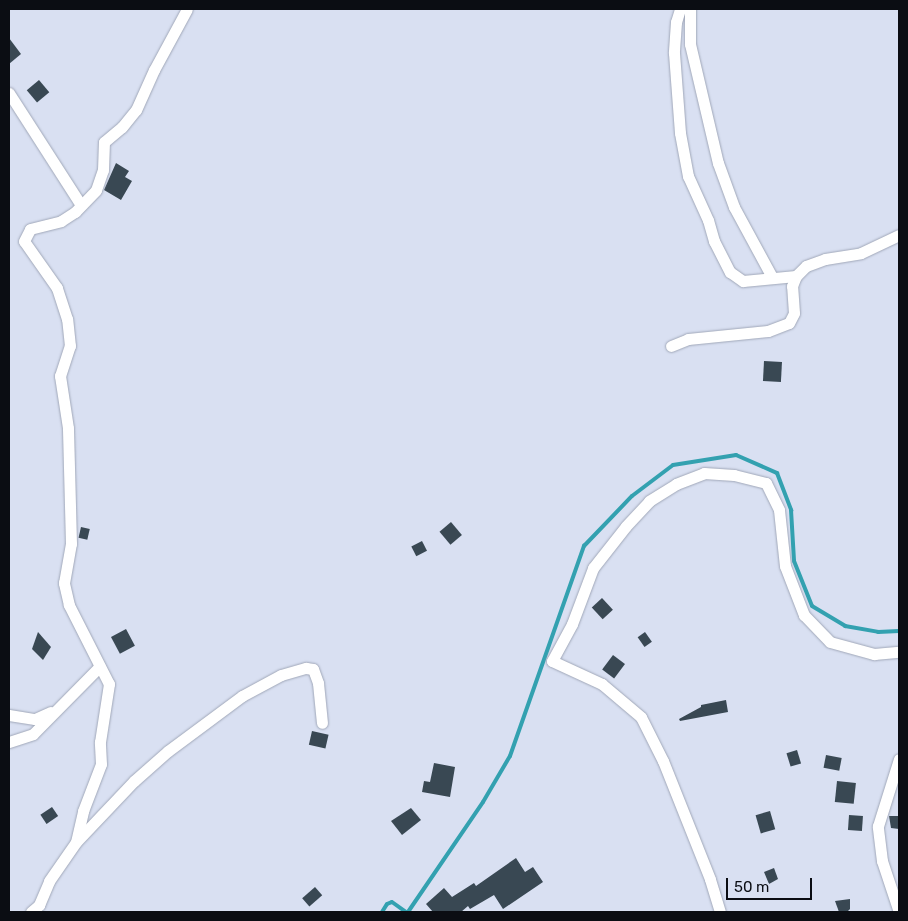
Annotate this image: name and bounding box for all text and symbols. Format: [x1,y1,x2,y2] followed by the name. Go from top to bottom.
[728,868,814,900] scale bar
[734,878,769,896] text: 50 m

